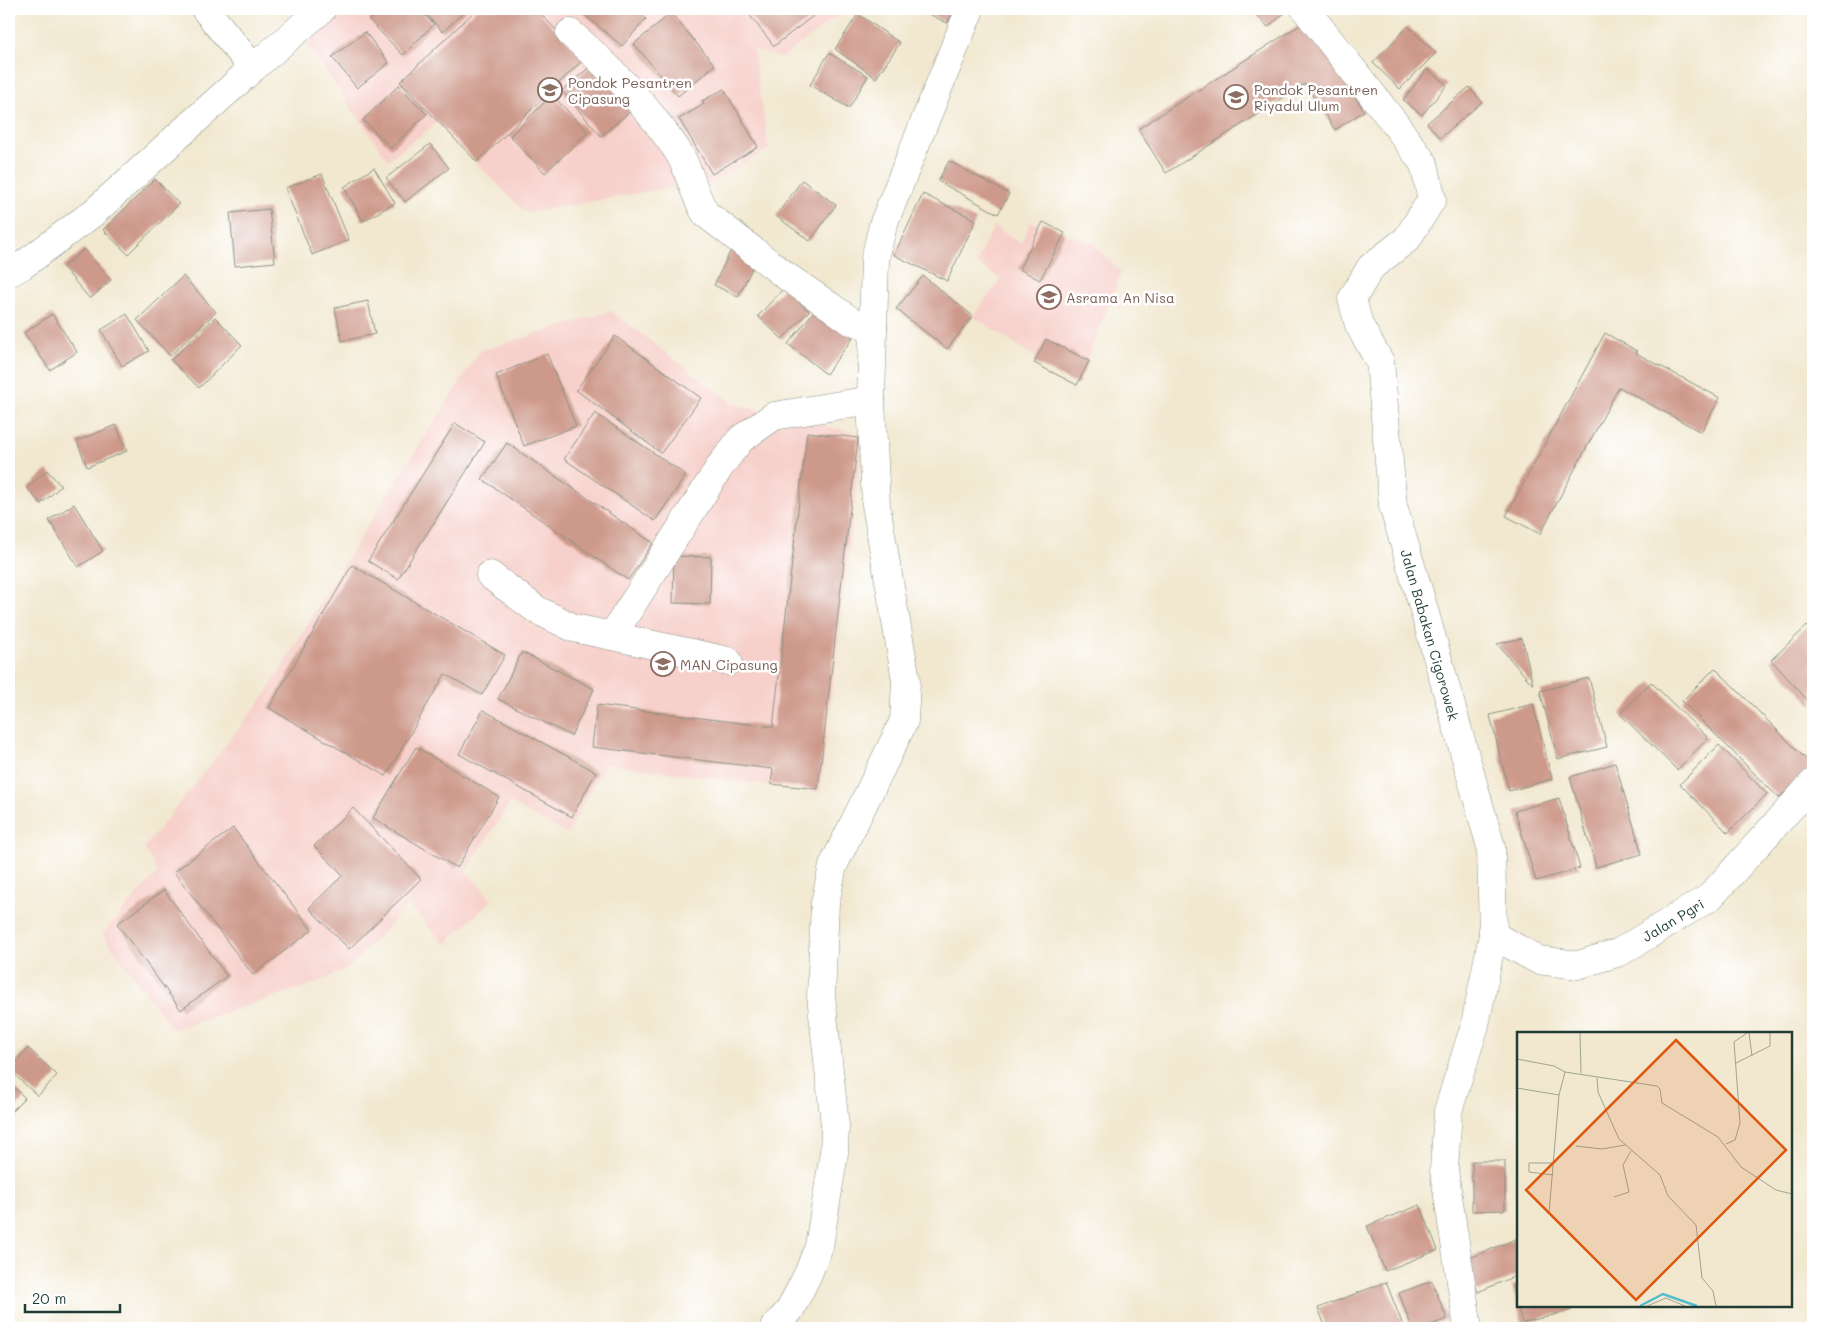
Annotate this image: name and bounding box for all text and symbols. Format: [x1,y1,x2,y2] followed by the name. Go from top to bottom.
[568,73,692,108] place label: Pondok Pesantren Cipasung
[537,77,563,103] school or university icon: Pondok Pesantren Cipasung
[1254,80,1378,115] place label: Pondok Pesantren Riyadul Ulum
[1223,84,1249,110] school or university icon: Pondok Pesantren Riyadul Ulum
[1036,284,1062,310] school or university icon: Asrama An Nisa
[1066,288,1175,307] place label: Asrama An Nisa
[1396,547,1464,723] street label: Jalan Babakan Cigorowek
[650,651,676,677] school or university icon: MAN Cipasung
[680,655,778,674] place label: MAN Cipasung
[1639,894,1707,946] street label: Jalan Pgri
[1517,1032,1792,1307] inset map
[25,1282,120,1314] scale bar
[32,1288,66,1308] text: 20 m

